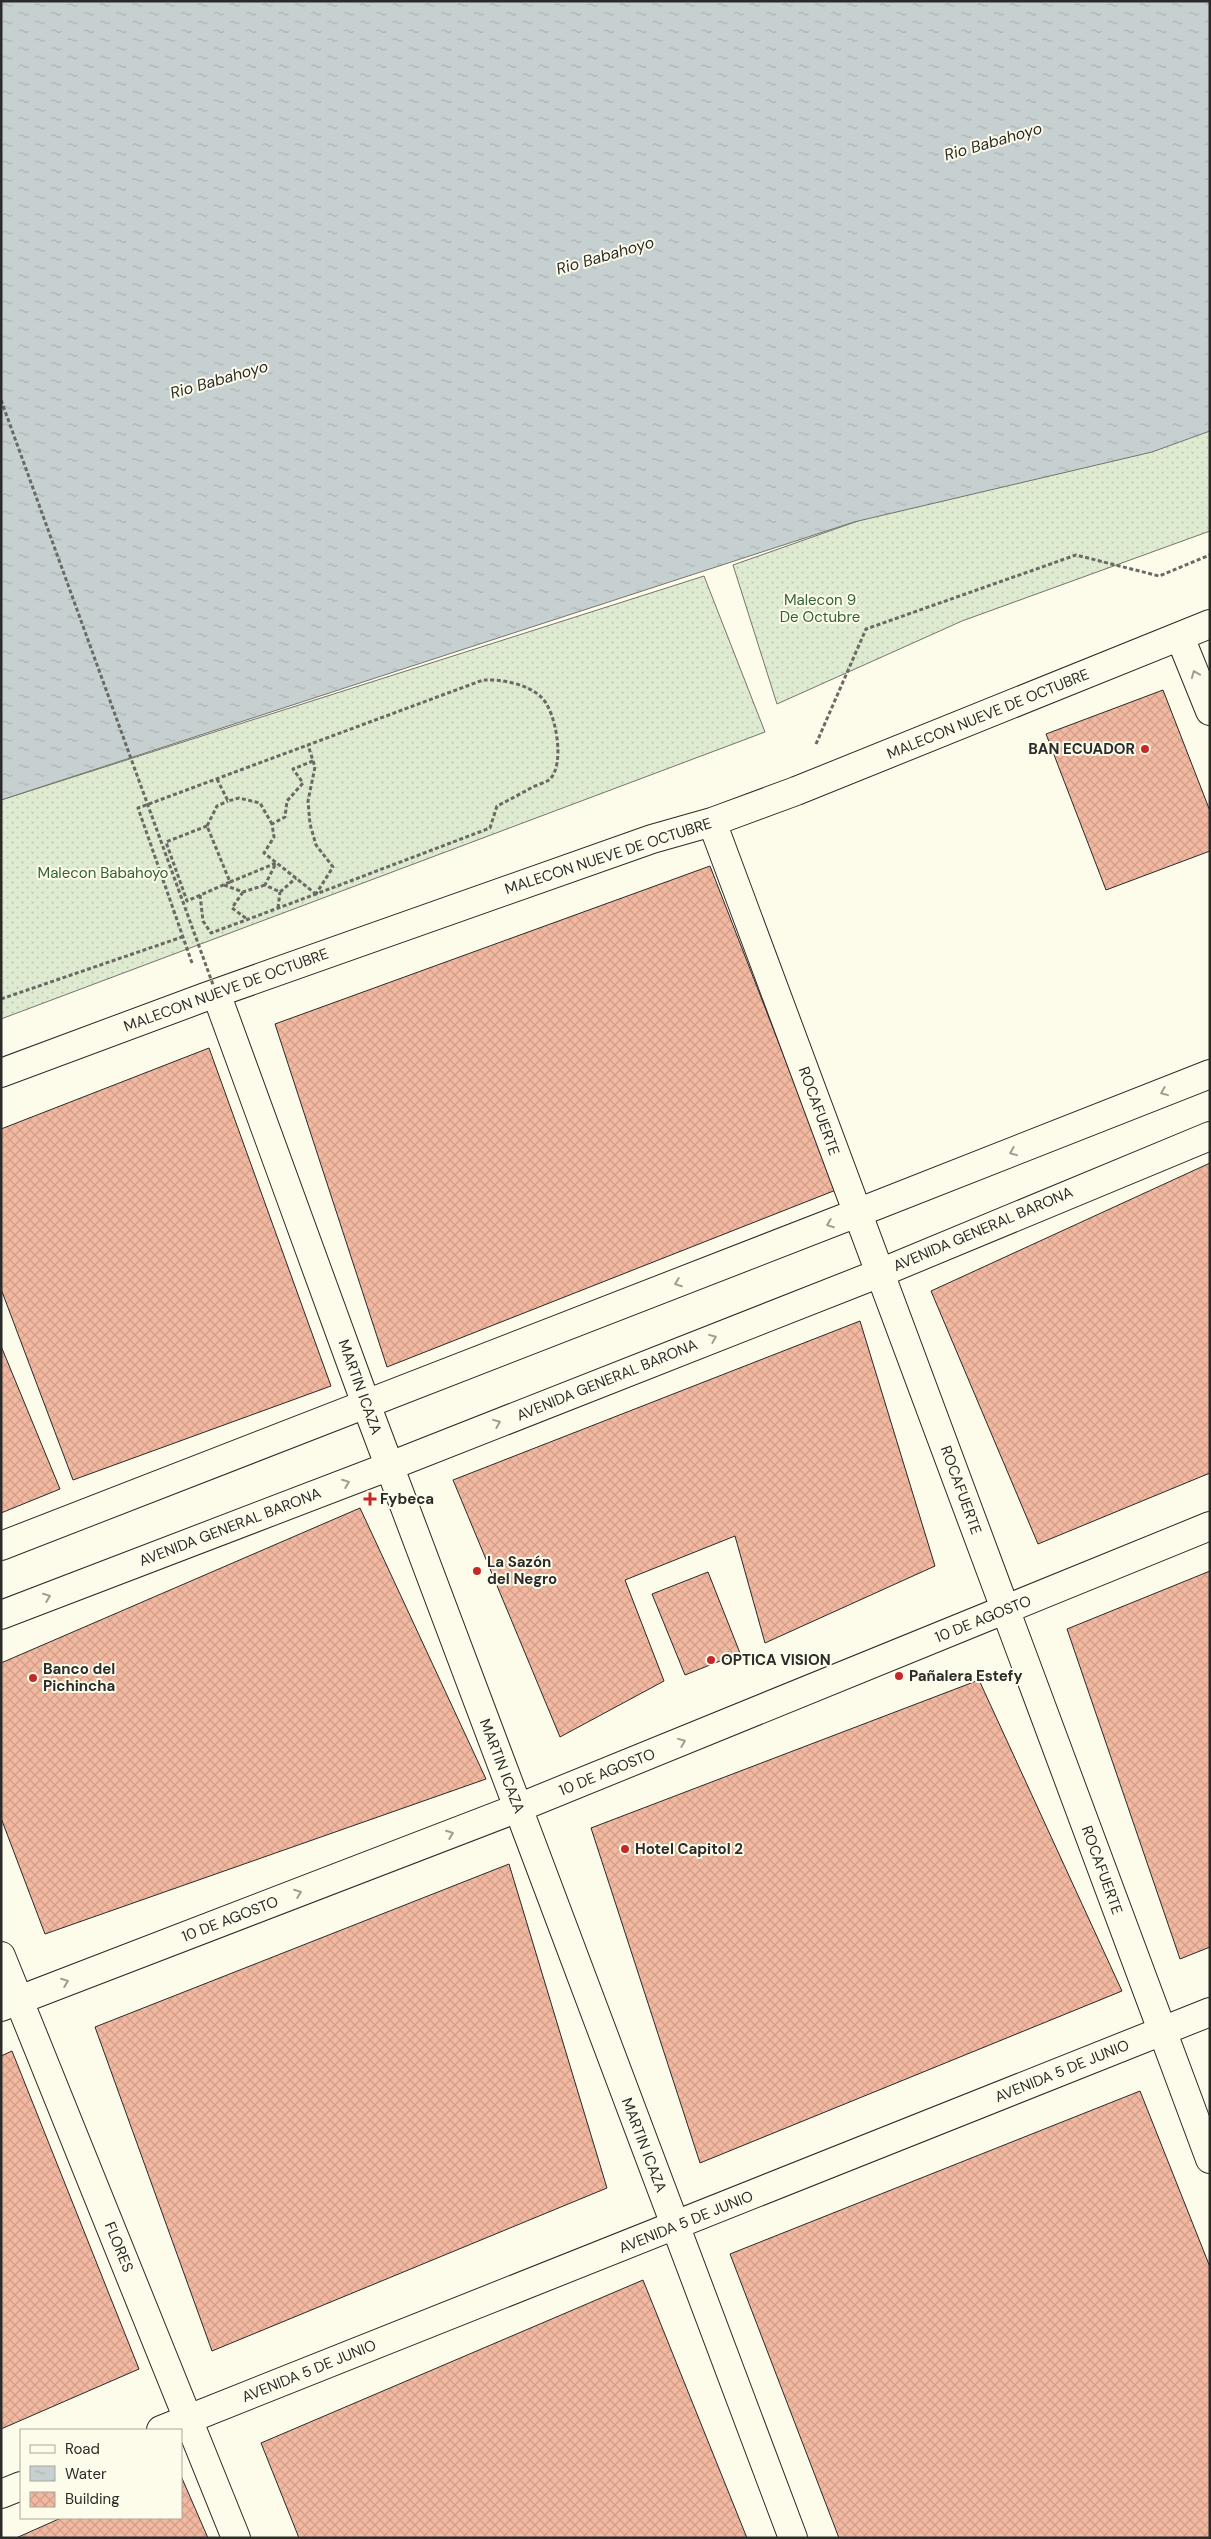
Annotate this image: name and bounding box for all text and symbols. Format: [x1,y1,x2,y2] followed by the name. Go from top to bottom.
[942,117,1045,166] water label: Rio Babahoyo
[554,231,657,280] water label: Rio Babahoyo
[168,355,271,404] water label: Rio Babahoyo
[780,590,860,627] park label: Malecon 9 De Octubre
[884,664,1092,764] street label: MALECON NUEVE DE OCTUBRE
[1191,670,1201,679] one-way arrow
[1028,739,1135,759] place label: BAN ECUADOR
[1139,743,1151,755] marker: BAN ECUADOR
[502,813,714,899] street label: MALECON NUEVE DE OCTUBRE
[38,863,169,883] park label: Malecon Babahoyo
[121,944,331,1036] street label: MALECON NUEVE DE OCTUBRE
[794,1064,844,1158] street label: ROCAFUERTE
[1161,1086,1169,1096] one-way arrow
[1009,1145,1018,1156] one-way arrow
[890,1182,1076,1276] street label: AVENIDA GENERAL BARONA
[826,1218,834,1228] one-way arrow
[674,1277,683,1287] one-way arrow
[514,1334,700,1426] street label: AVENIDA GENERAL BARONA
[708,1334,717,1344] one-way arrow
[334,1337,386,1437] street label: MARTIN ICAZA
[492,1419,501,1430] one-way arrow
[936,1443,986,1537] street label: ROCAFUERTE
[341,1478,349,1488] one-way arrow
[136,1483,324,1571] street label: AVENIDA GENERAL BARONA
[380,1489,434,1509] place label: Fybeca
[364,1493,376,1505] marker: Fybeca
[487,1552,557,1589] place label: La Sazón del Negro
[471,1565,483,1577] marker: La Sazón del Negro
[932,1591,1034,1647] street label: 10 DE AGOSTO
[42,1593,51,1603] one-way arrow
[721,1650,831,1670] place label: OPTICA VISION
[705,1654,717,1666] marker: OPTICA VISION
[43,1659,115,1696] place label: Banco del Pichincha
[909,1666,1023,1686] place label: Pañalera Estefy
[893,1670,905,1682] marker: Pañalera Estefy
[27,1672,39,1684] marker: Banco del Pichincha
[475,1716,529,1816] street label: MARTIN ICAZA
[677,1737,686,1748] one-way arrow
[556,1744,658,1800] street label: 10 DE AGOSTO
[1077,1823,1127,1917] street label: ROCAFUERTE
[445,1830,454,1841] one-way arrow
[635,1839,743,1859] place label: Hotel Capitol 2
[619,1843,631,1855] marker: Hotel Capitol 2
[293,1889,302,1899] one-way arrow
[179,1891,281,1947] street label: 10 DE AGOSTO
[60,1978,68,1988] one-way arrow
[992,2035,1132,2107] street label: AVENIDA 5 DE JUNIO
[617,2095,671,2195] street label: MARTIN ICAZA
[616,2186,756,2258] street label: AVENIDA 5 DE JUNIO
[100,2219,138,2275] street label: FLORES
[239,2335,379,2407] street label: AVENIDA 5 DE JUNIO
[20,2429,182,2519] legend
[65,2439,100,2459] text: Road
[65,2464,107,2484] text: Water
[65,2489,120,2509] text: Building

